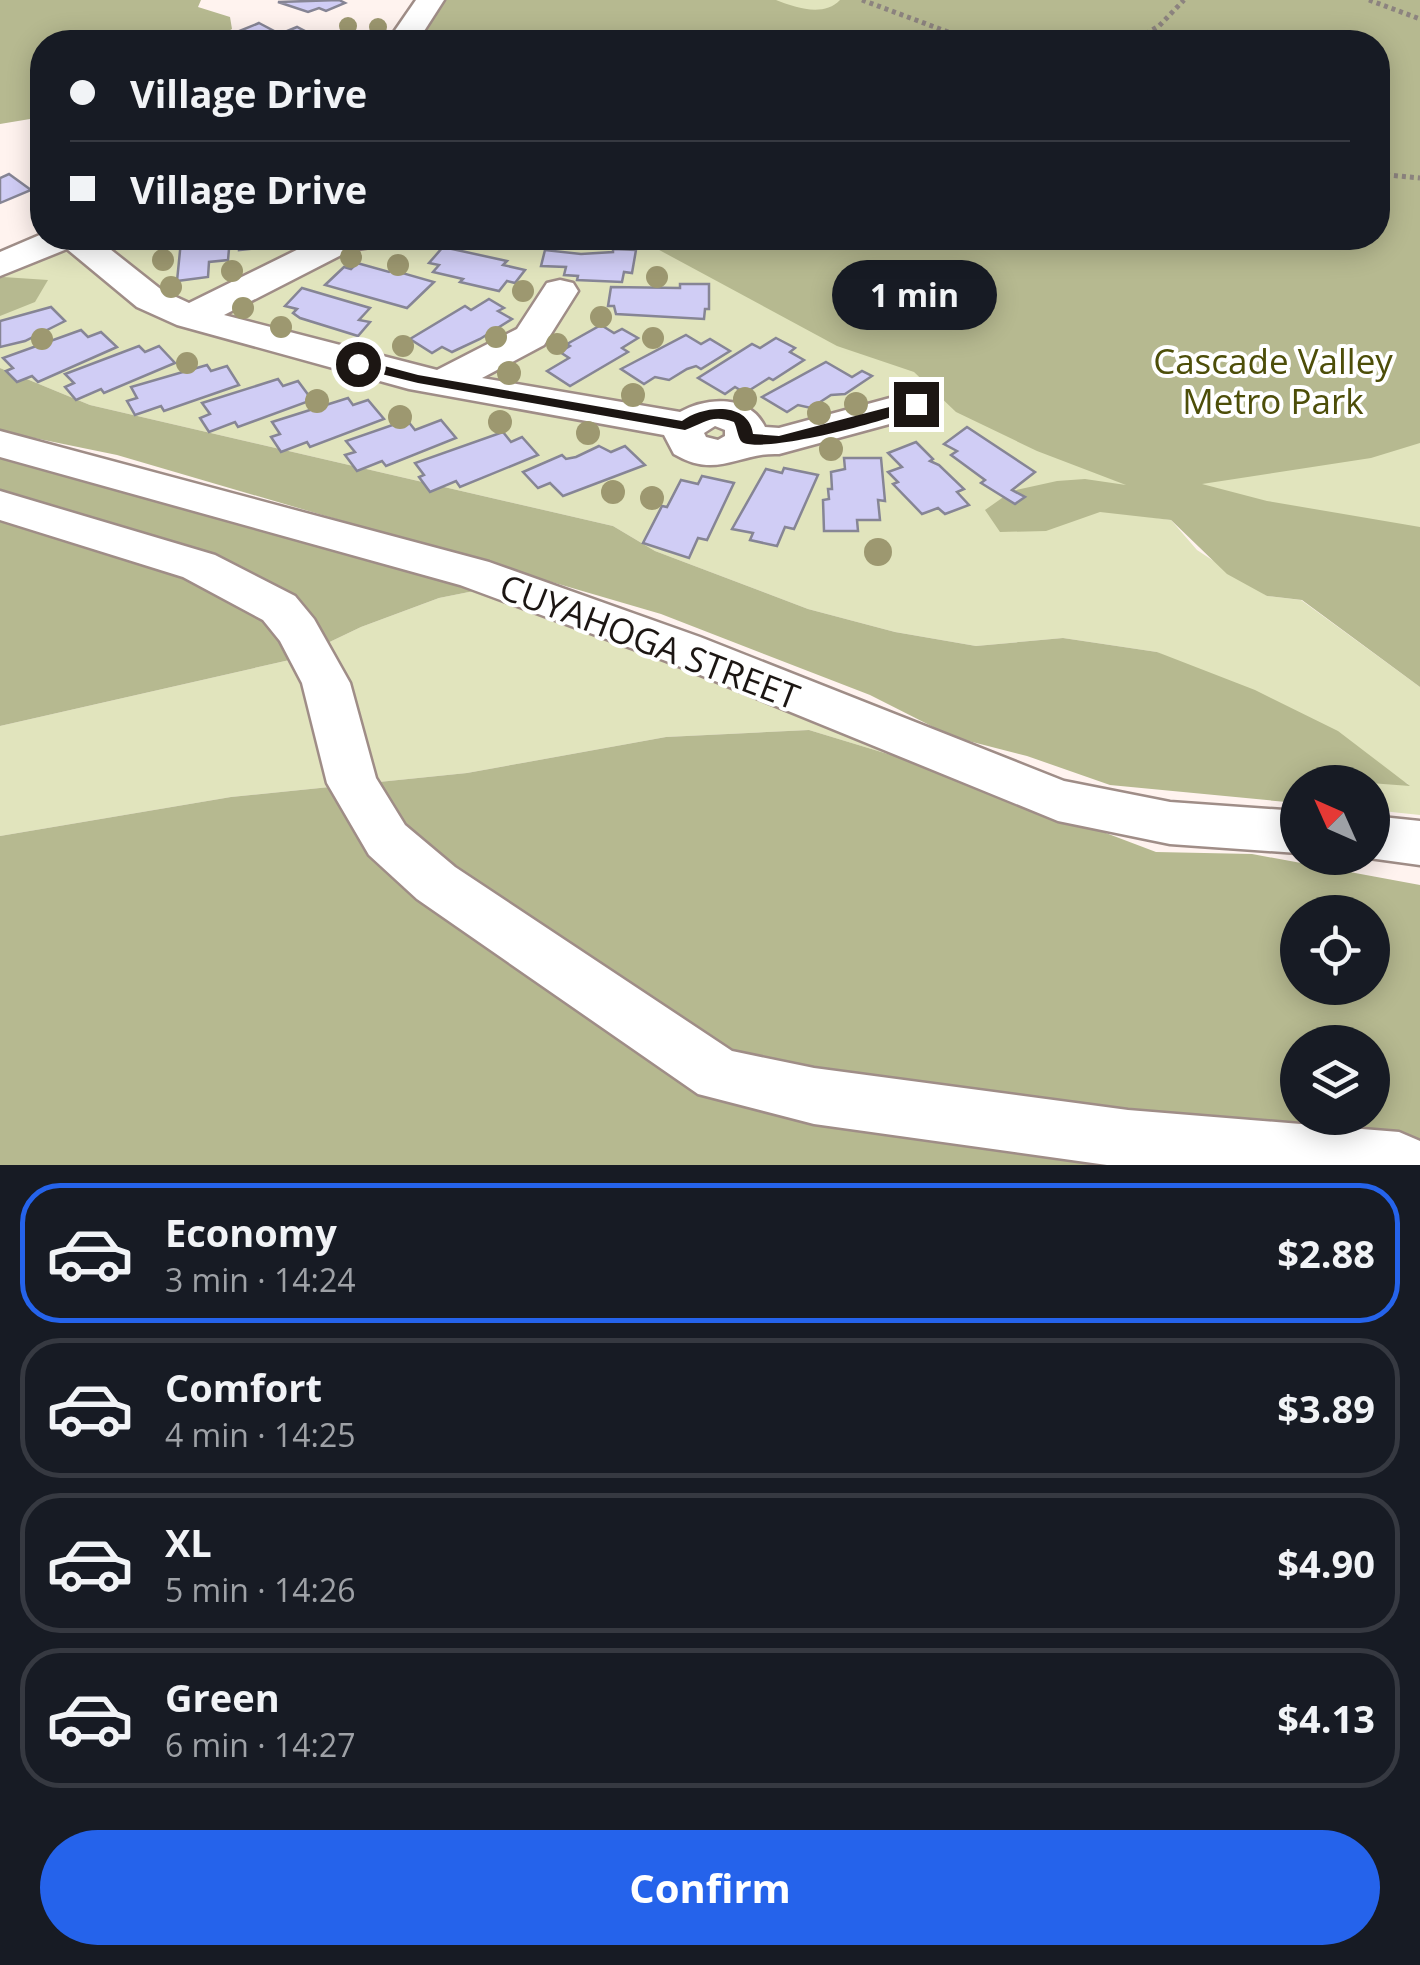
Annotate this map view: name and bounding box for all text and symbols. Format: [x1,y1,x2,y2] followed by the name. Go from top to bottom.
[130,67,367,119] text: Village Drive
[130,163,367,215] text: Village Drive
[834,259,998,329] callout: 1 min
[870,273,959,316] text: 1 min
[1153,337,1393,424] park label: Cascade Valley Metro Park
[336,342,381,387] route start
[894,382,939,427] route end
[494,562,806,720] street label: CUYAHOGA STREET
[1280,765,1390,875] north arrow
[1280,765,1390,1135] map controls
[1280,895,1390,1005] button: locate
[1280,1025,1390,1135] button: layers
[165,1206,337,1258] text: Economy
[45,1208,135,1298] icon: car
[1277,1227,1375,1279] text: $2.88
[165,1258,356,1301] text: 3 min · 14:24
[165,1361,322,1413] text: Comfort
[45,1363,135,1453] icon: car
[1277,1382,1375,1434] text: $3.89
[165,1413,356,1456] text: 4 min · 14:25
[165,1516,212,1568] text: XL
[45,1518,135,1608] icon: car
[1277,1537,1375,1589] text: $4.90
[165,1568,356,1611] text: 5 min · 14:26
[165,1671,280,1723] text: Green
[45,1673,135,1763] icon: car
[1277,1692,1375,1744] text: $4.13
[165,1723,356,1766] text: 6 min · 14:27
[40,1830,1380,1945] button: Confirm

